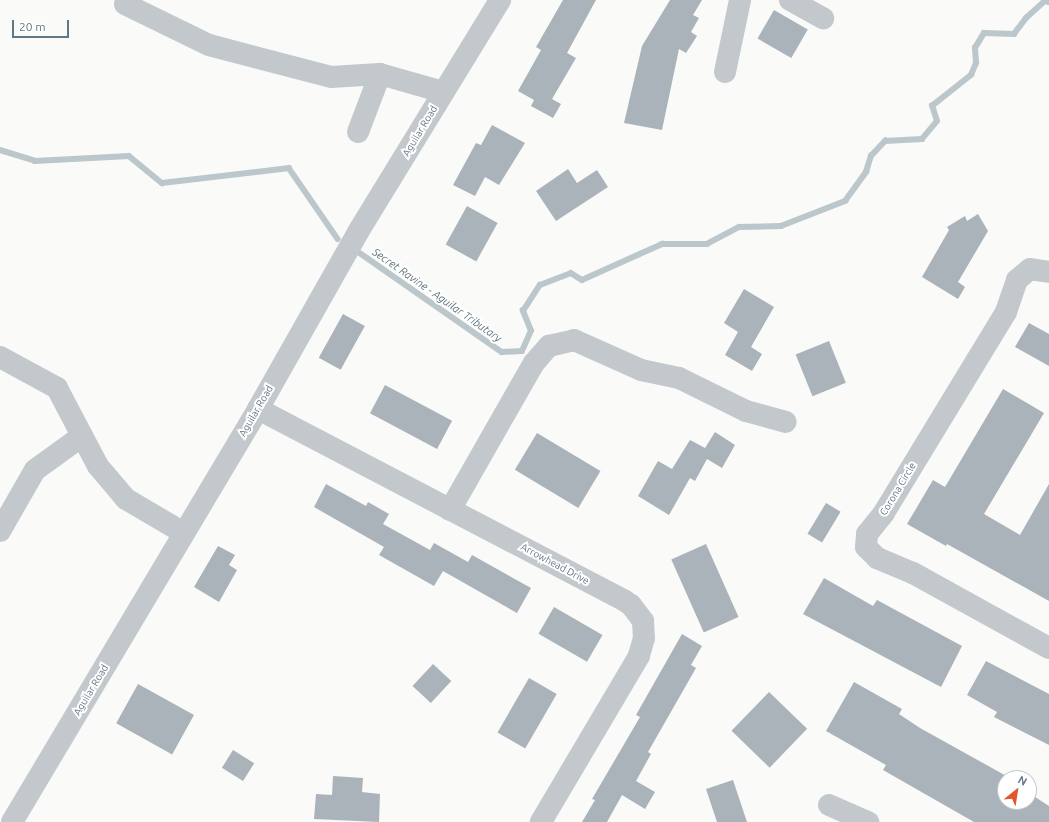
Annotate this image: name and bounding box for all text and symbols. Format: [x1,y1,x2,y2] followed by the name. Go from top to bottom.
[14,12,71,38] scale bar
[19,20,46,33] text: 20 m
[400,103,440,159] street label: Aguilar Road
[370,245,504,345] water label: Secret Ravine - Aguilar Tributary
[236,383,276,439] street label: Aguilar Road
[877,460,919,518] street label: Corona Circle
[519,541,591,587] street label: Arrowhead Drive
[71,662,111,718] street label: Aguilar Road
[997,770,1037,810] north arrow
[1016,773,1029,788] text: N

